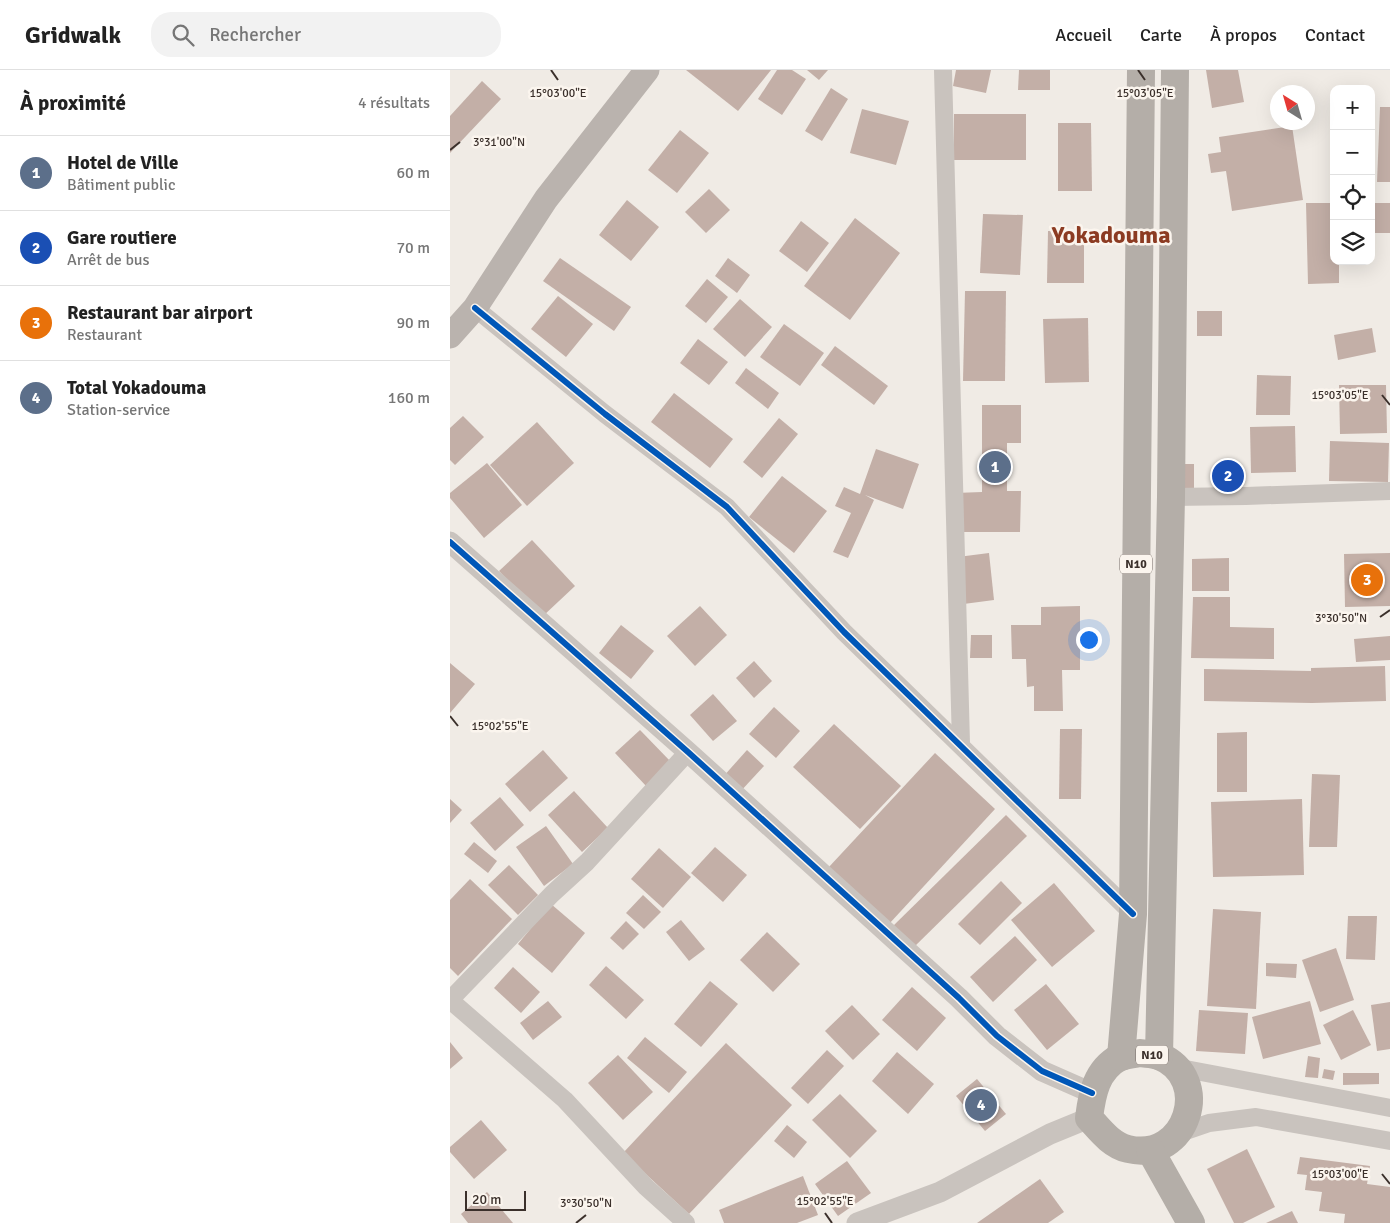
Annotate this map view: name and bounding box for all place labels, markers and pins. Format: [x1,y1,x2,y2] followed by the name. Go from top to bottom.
[979,448,1011,486] pin: 1
[1212,457,1244,495] pin: 2
[1351,561,1383,599] pin: 3
[965,1086,997,1124] pin: 4

